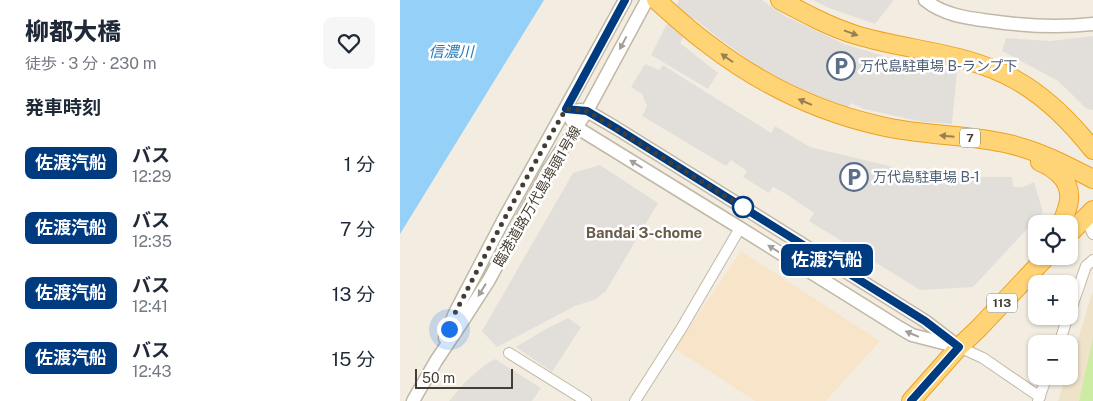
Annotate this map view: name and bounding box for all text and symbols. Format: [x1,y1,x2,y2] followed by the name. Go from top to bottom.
[25,17,121,45] text: 柳都大橋
[323,17,375,69] button: heart
[844,29,859,37] one-way arrow
[619,36,628,50] one-way arrow
[428,43,475,60] water label: 信濃川
[826,51,856,81] parking icon: 万代島駐車場 B-ランプ下
[25,54,157,73] text: 徒歩 · 3 分 · 230 m
[721,54,734,64] one-way arrow
[860,58,1018,74] place label: 万代島駐車場 B-ランプ下
[25,96,101,118] text: 発車時刻
[798,97,812,105] one-way arrow
[490,123,584,269] street label: 臨港道路万代島埠頭1号線
[960,128,980,148] road number: 7
[939,131,955,139] one-way arrow
[132,144,170,166] text: バス
[35,152,107,173] text: 佐渡汽船
[344,153,375,175] text: 1 分
[629,159,642,168] one-way arrow
[839,162,869,192] parking icon: 万代島駐車場 B-1
[132,167,172,186] text: 12:29
[873,169,980,185] place label: 万代島駐車場 B-1
[732,196,754,218] unlabelled marker
[132,209,170,231] text: バス
[1028,215,1078,385] map controls
[1028,215,1078,265] button: locate
[35,217,107,238] text: 佐渡汽船
[340,218,375,240] text: 7 分
[586,224,702,241] district label: Bandai 3-chome
[132,232,172,251] text: 12:35
[767,244,781,253] one-way arrow
[792,244,862,276] line badge: 佐渡汽船
[791,249,863,270] text: 佐渡汽船
[132,274,170,296] text: バス
[1028,275,1078,325] button: +
[35,282,107,303] text: 佐渡汽船
[332,283,375,305] text: 13 分
[478,284,487,297] one-way arrow
[987,294,1017,312] road number: 113
[132,297,168,316] text: 12:41
[437,317,462,342] your location
[904,330,919,338] one-way arrow
[1028,335,1078,385] button: −
[132,339,170,361] text: バス
[35,347,107,368] text: 佐渡汽船
[331,348,375,370] text: 15 分
[132,362,172,381] text: 12:43
[415,366,512,389] scale bar
[422,370,455,386] text: 50 m

